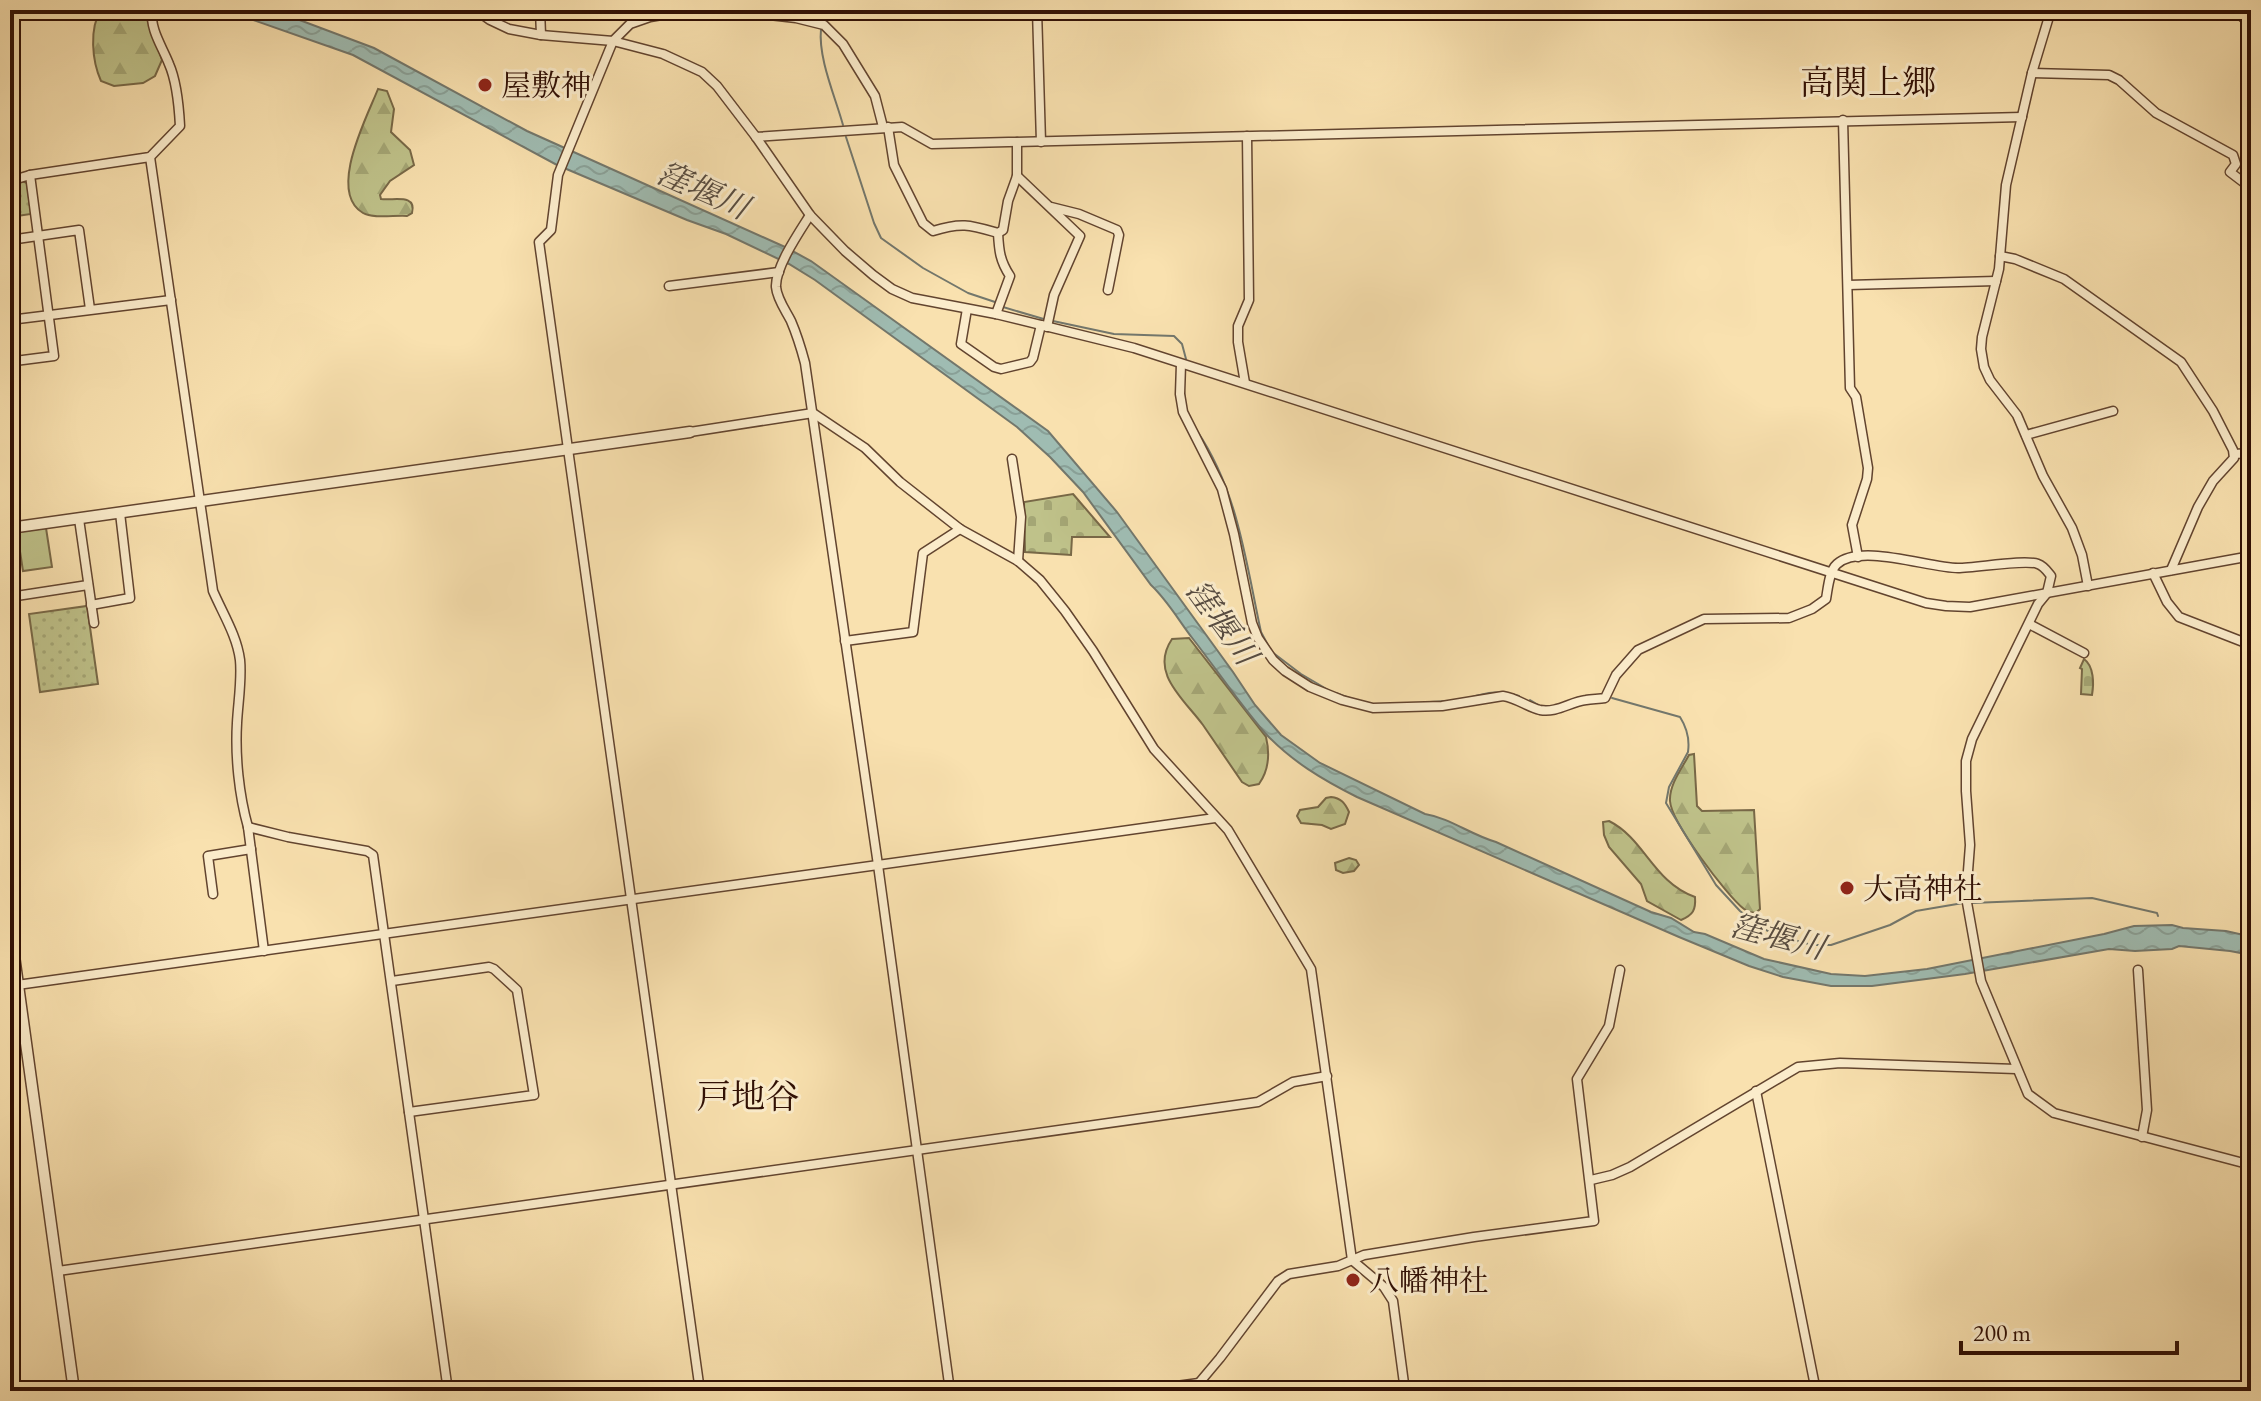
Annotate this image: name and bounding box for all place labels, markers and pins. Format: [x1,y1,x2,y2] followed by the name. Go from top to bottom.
[501,66,591,105] place label: 屋敷神
[476,76,494,94] marker: 屋敷神
[1863,869,1983,908] place label: 大高神社
[1838,879,1856,897] marker: 大高神社
[1369,1261,1489,1300] place label: 八幡神社
[1344,1271,1362,1289] marker: 八幡神社

